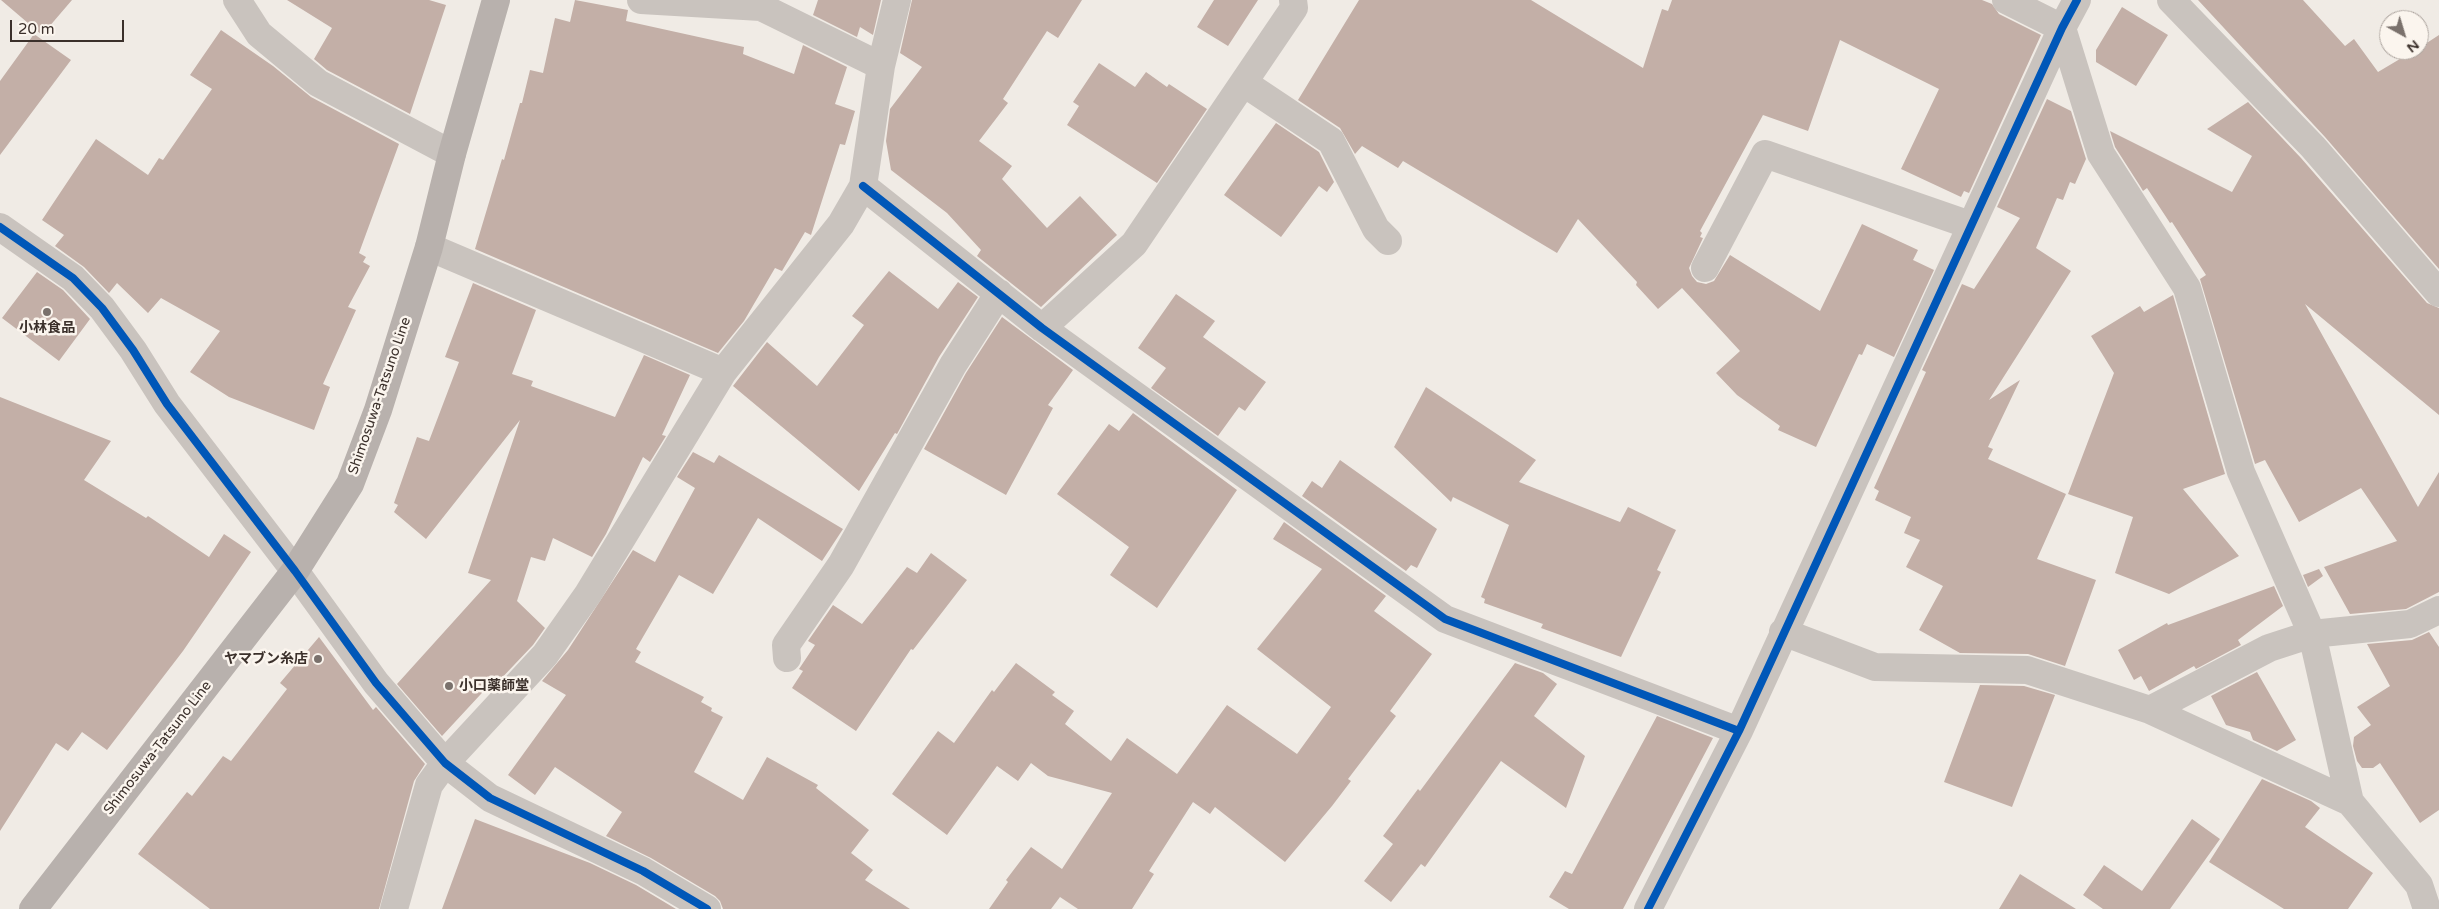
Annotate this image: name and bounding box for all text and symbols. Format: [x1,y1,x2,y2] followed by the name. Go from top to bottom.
[12,10,126,42] scale bar
[2379,10,2429,60] north arrow
[18,20,55,38] text: 20 m
[2403,36,2423,56] text: N
[41,306,53,318] marker: 小林食品
[345,315,415,477] street label: Shimosuwa-Tatsuno Line
[19,320,75,336] place label: 小林食品
[224,651,308,667] place label: ヤマブン糸店
[312,653,324,665] marker: ヤマブン糸店
[101,678,215,818] street label: Shimosuwa-Tatsuno Line
[459,678,529,694] place label: 小口薬師堂
[443,680,455,692] marker: 小口薬師堂

